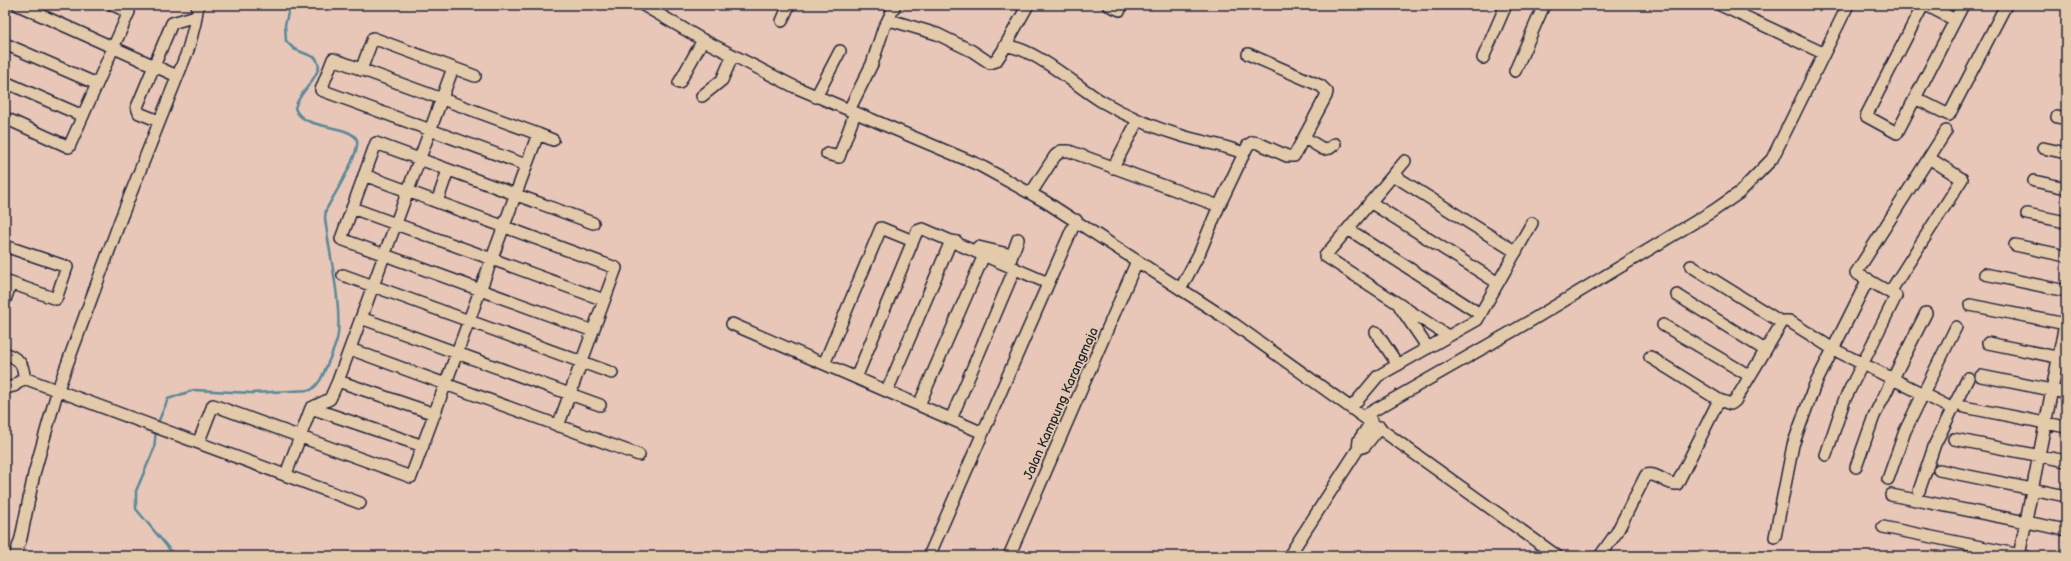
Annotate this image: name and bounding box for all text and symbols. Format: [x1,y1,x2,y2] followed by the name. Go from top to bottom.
[1020,325,1102,482] street label: Jalan Kampung Karangmaja

